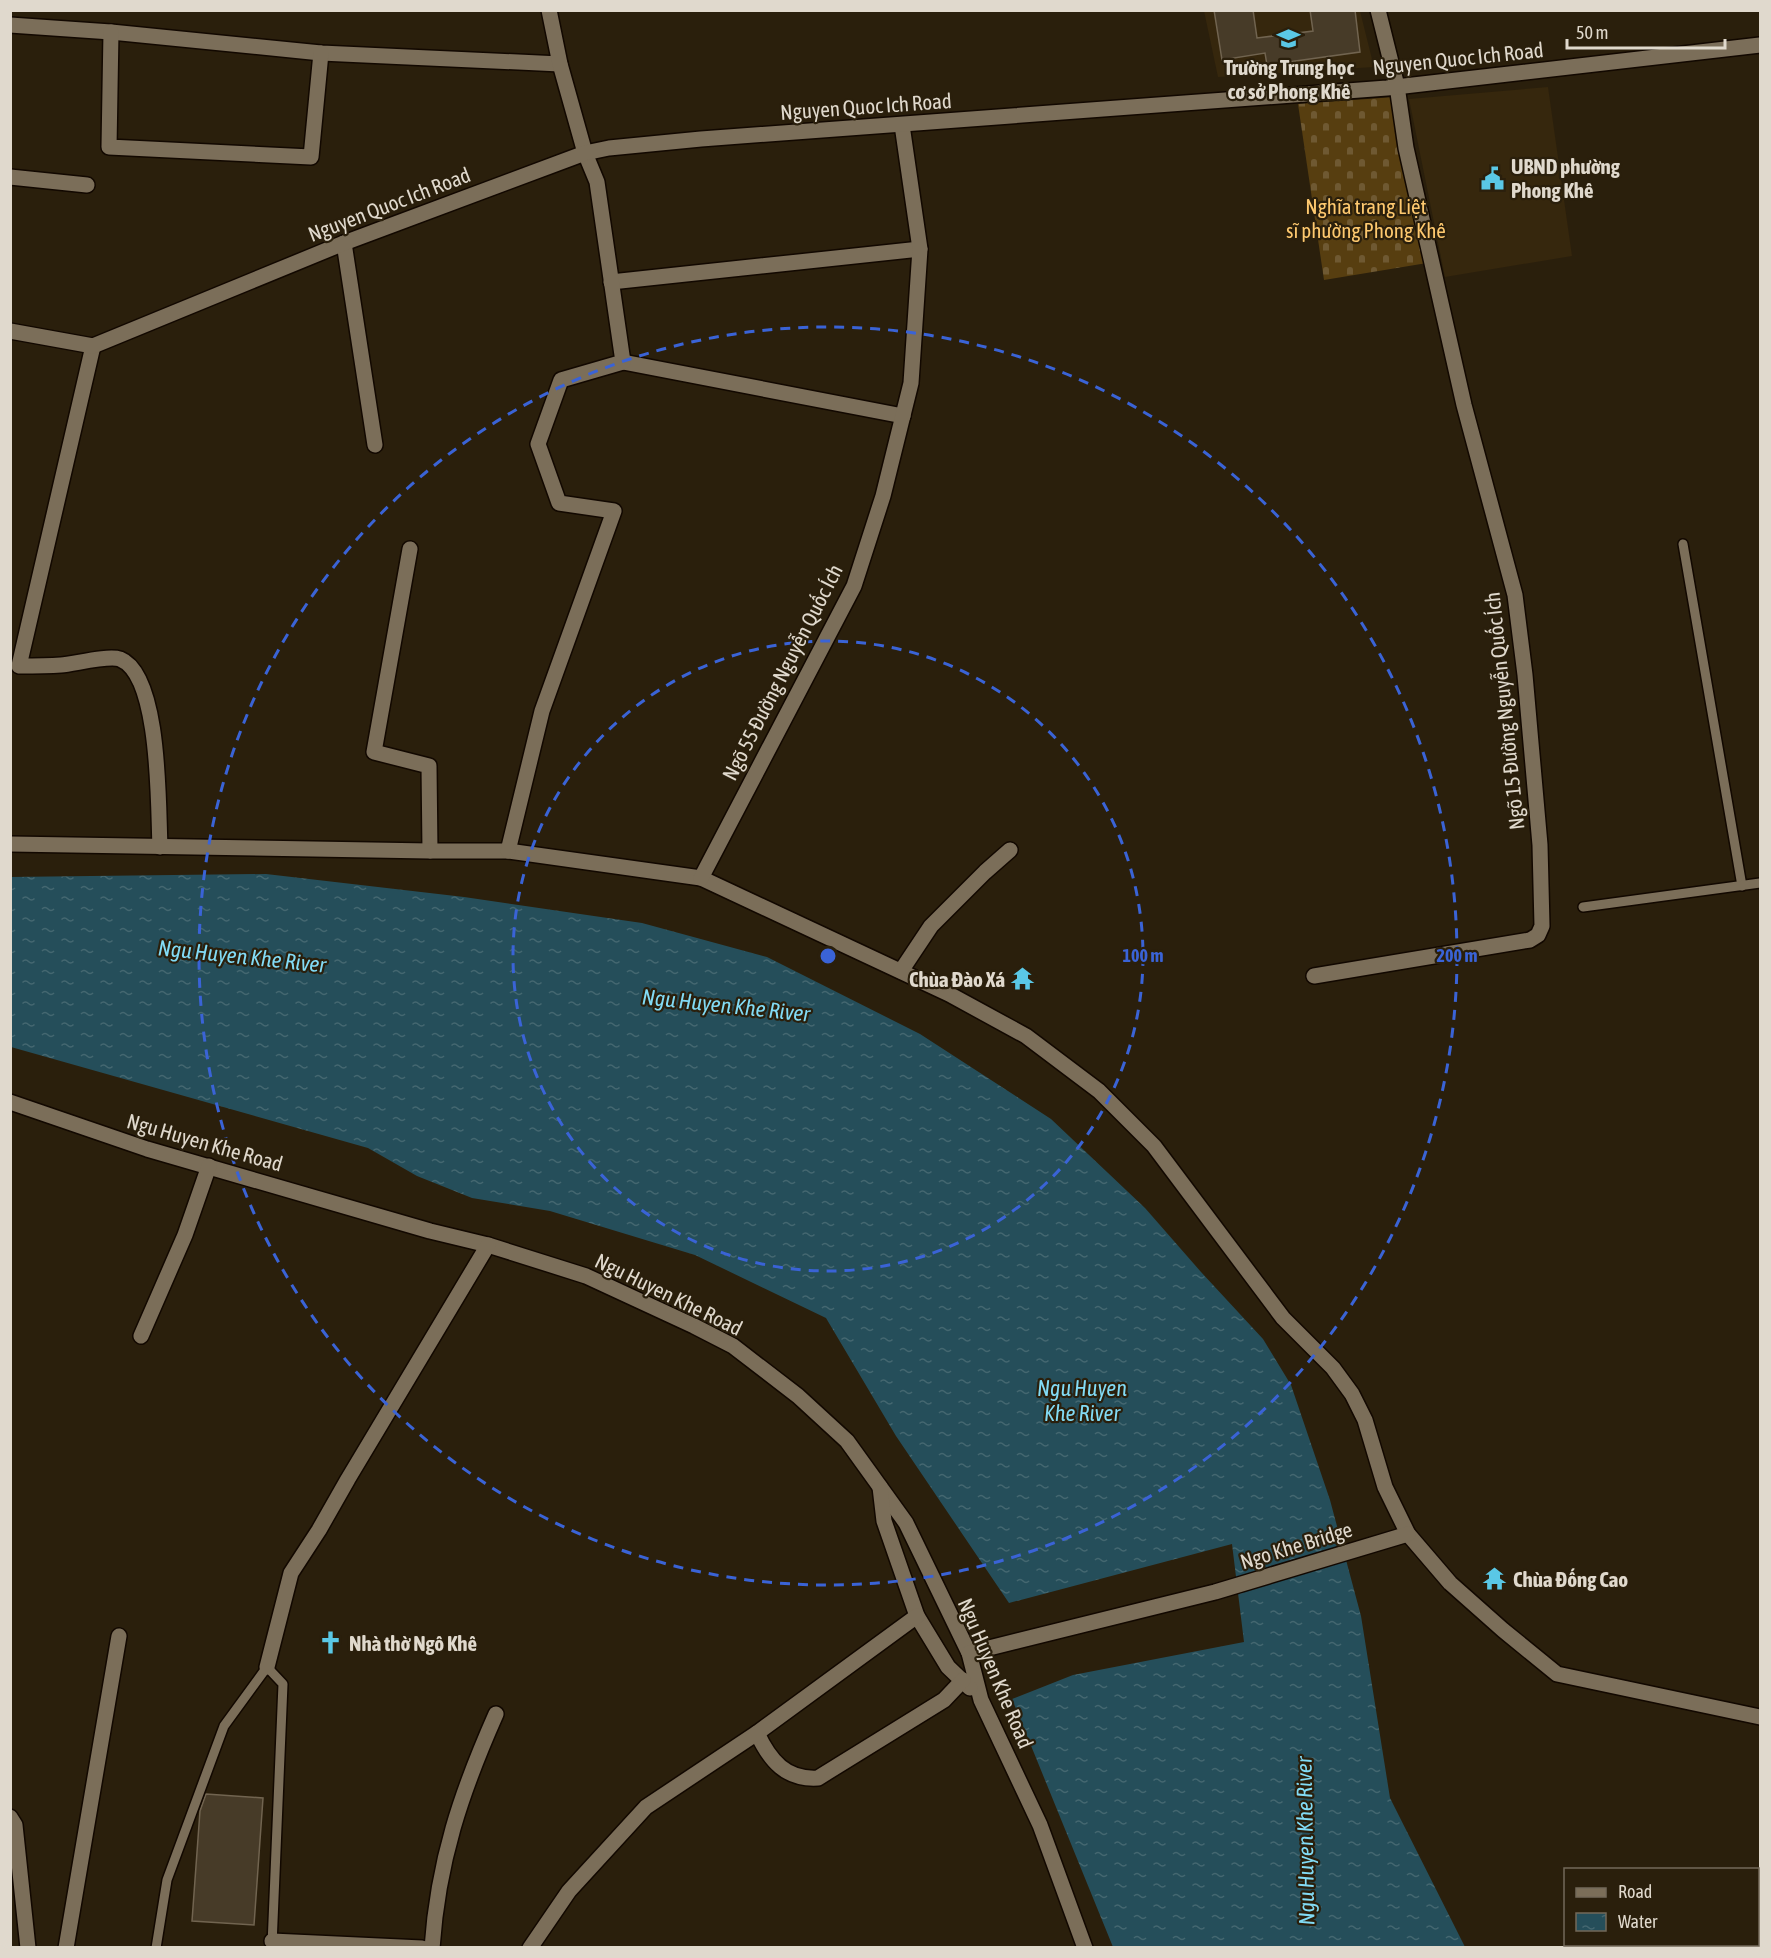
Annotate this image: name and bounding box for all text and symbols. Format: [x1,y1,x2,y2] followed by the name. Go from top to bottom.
[1567,12,1724,50] scale bar
[1576,22,1608,43] text: 50 m
[1276,26,1302,52] school or university icon: Trường Trung học cơ sở Phong Khê
[1371,37,1545,79] street label: Nguyen Quoc Ich Road
[1224,55,1354,103] place label: Trường Trung học cơ sở Phong Khê
[779,88,953,124] street label: Nguyen Quoc Ich Road
[1511,154,1621,202] place label: UBND phường Phong Khê
[304,162,474,246] street label: Nguyen Quoc Ich Road
[1480,165,1506,191] public building icon: UBND phường Phong Khê
[1286,194,1446,242] park label: Nghĩa trang Liệt sĩ phường Phong Khê
[717,560,847,784] street label: Ngõ 55 Đường Nguyễn Quốc Ích
[1480,591,1528,831] street label: Ngõ 15 Đường Nguyễn Quốc Ích
[157,934,329,978] water label: Ngu Huyen Khe River
[1123,945,1163,966] text: 100 m
[1437,945,1477,966] text: 200 m
[818,946,838,966] centre of rings
[1010,966,1036,992] temple icon: Chùa Đào Xá
[909,967,1005,991] place label: Chùa Đào Xá
[641,983,813,1027] water label: Ngu Huyen Khe River
[124,1108,286,1176] street label: Ngu Huyen Khe Road
[591,1248,747,1340] street label: Ngu Huyen Khe Road
[1037,1375,1127,1426] water label: Ngu Huyen Khe River
[1237,1517,1355,1573] street label: Ngo Khe Bridge
[1482,1566,1508,1592] temple icon: Chùa Đống Cao
[1513,1567,1628,1591] place label: Chùa Đống Cao
[954,1594,1038,1752] street label: Ngu Huyen Khe Road
[318,1630,344,1656] church icon: Nhà thờ Ngô Khê
[349,1631,477,1655] place label: Nhà thờ Ngô Khê
[1291,1755,1319,1926] water label: Ngu Huyen Khe River
[1564,1868,1759,1946] legend
[1618,1881,1652,1902] text: Road
[1618,1911,1658,1932] text: Water

